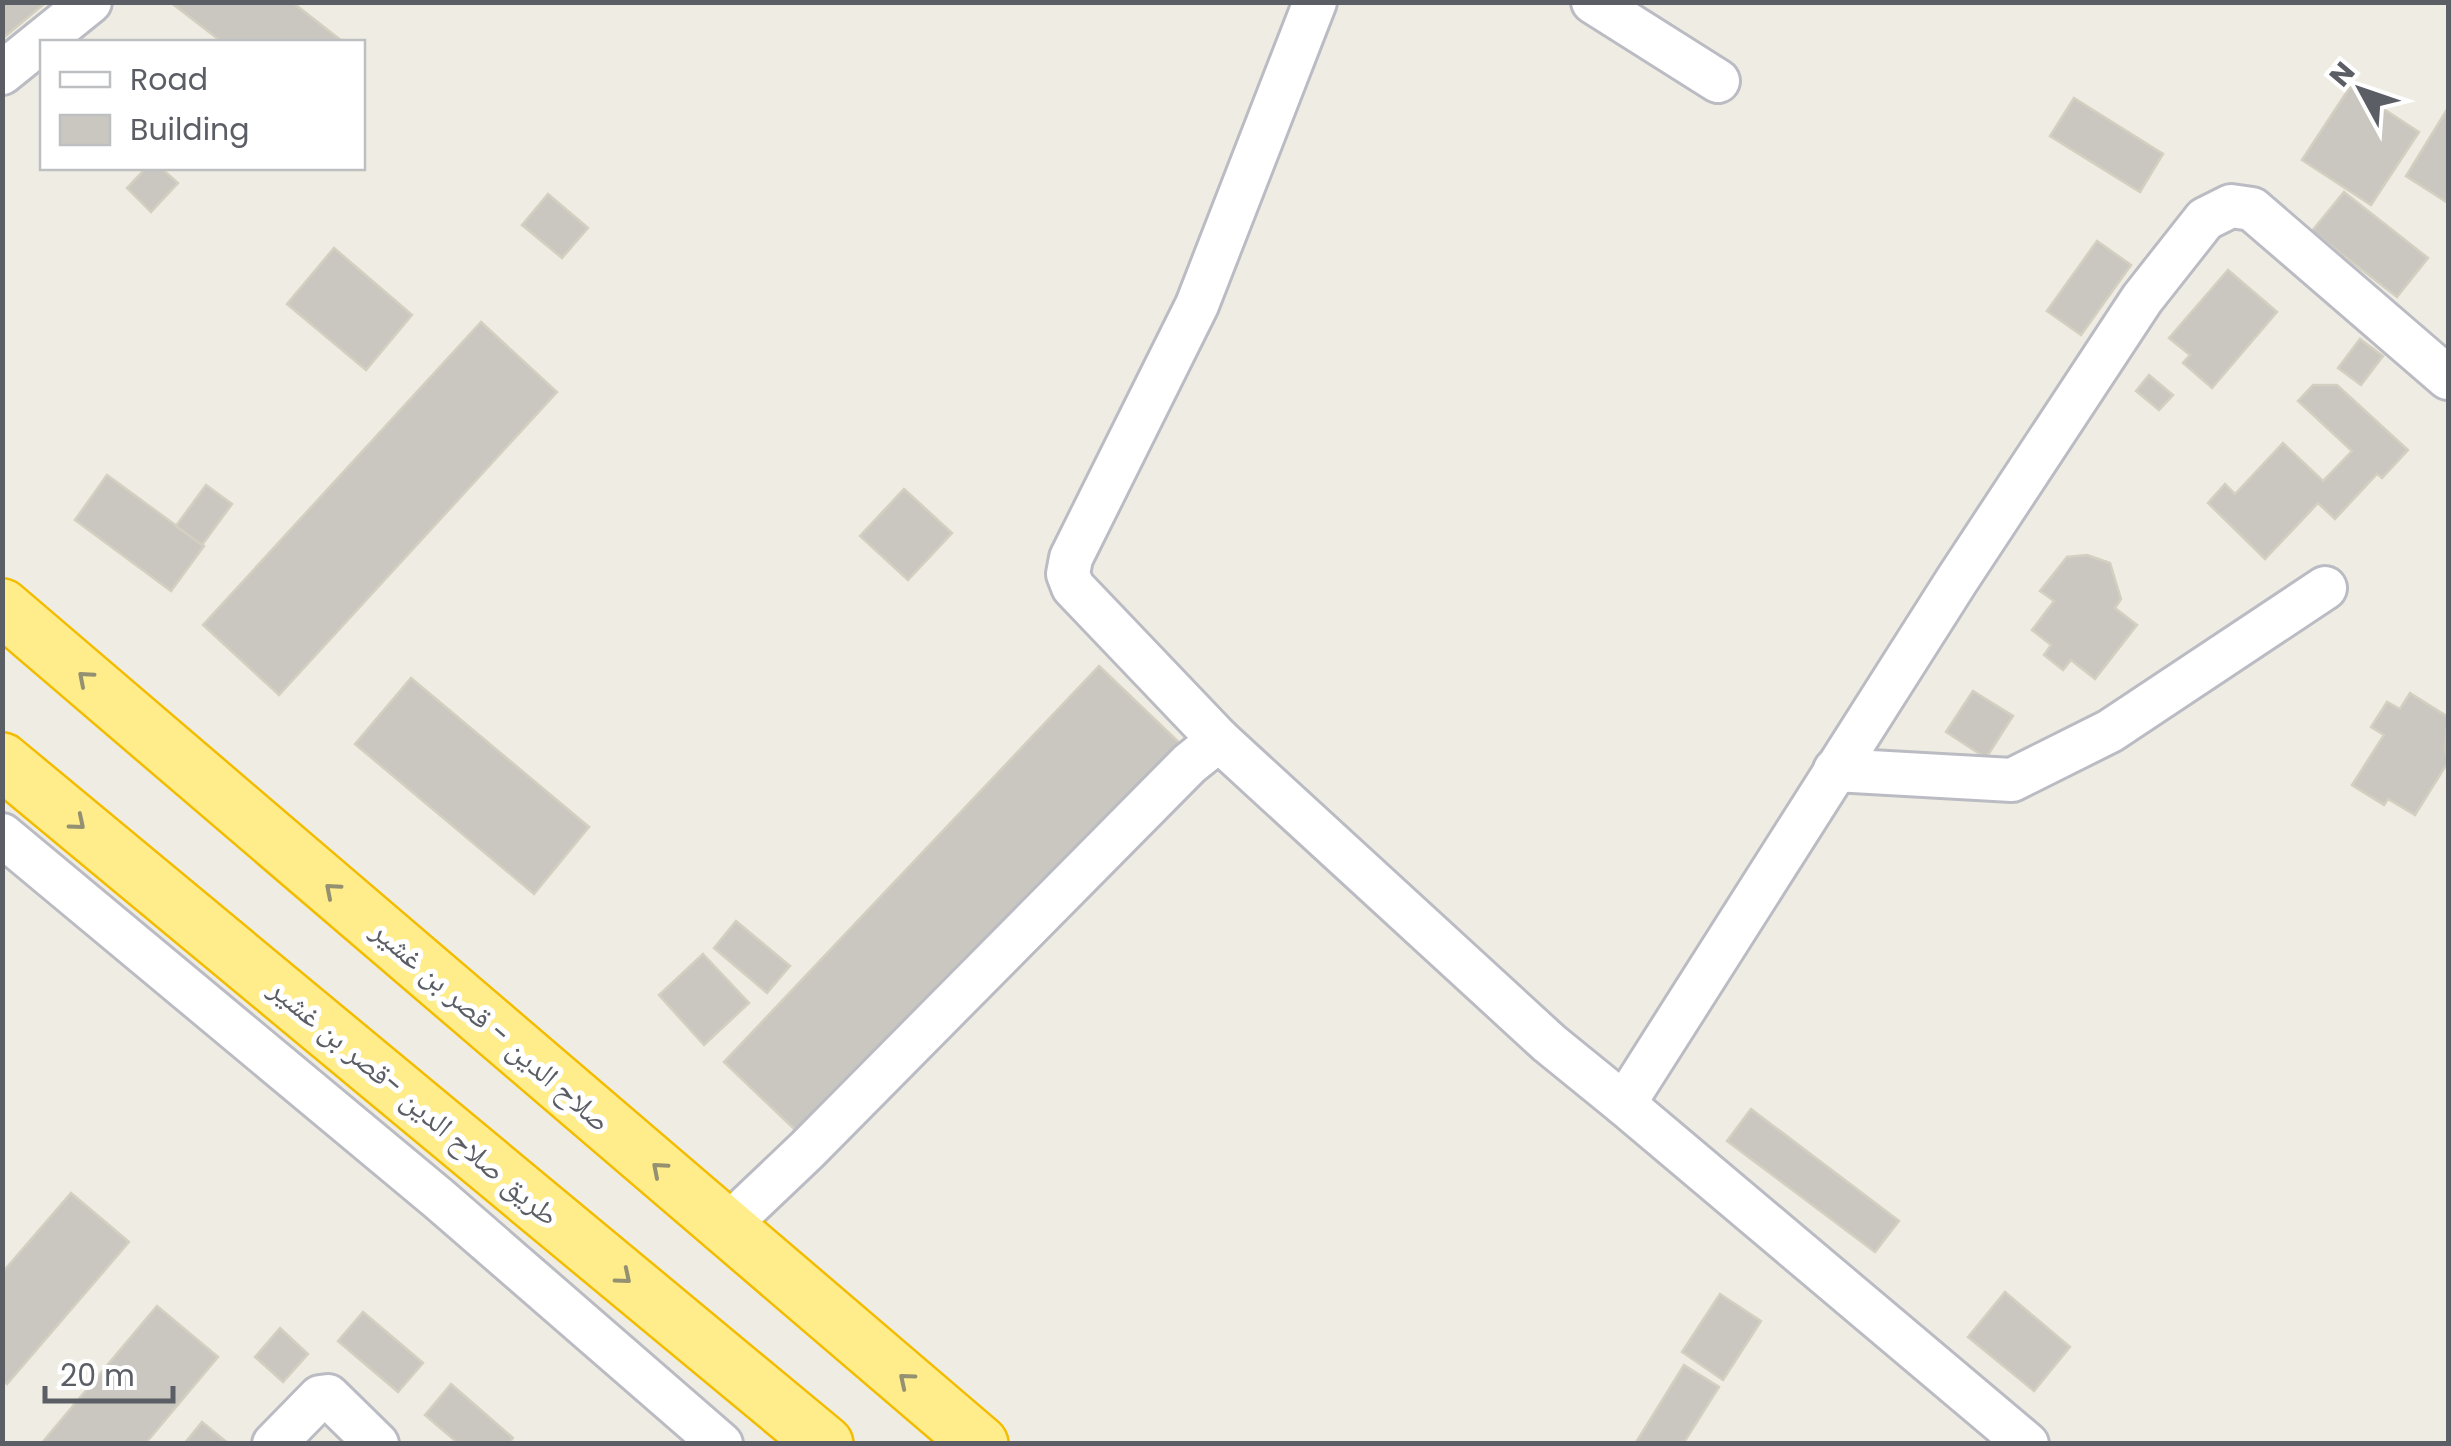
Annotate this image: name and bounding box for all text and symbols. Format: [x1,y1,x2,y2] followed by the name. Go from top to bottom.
[40,40,365,170] legend
[2311,40,2411,140] north arrow
[2321,54,2364,95] text: N
[130,58,208,101] text: Road
[130,108,250,151] text: Building
[79,672,97,690] one-way arrow
[66,811,84,829] one-way arrow
[325,883,344,901] one-way arrow
[361,909,620,1142] street label: صلاح الدين - قصر بن غشير
[259,967,568,1236] street label: طريق صلاح الدين -قصر بن غشير
[652,1163,670,1181] one-way arrow
[612,1265,630,1283] one-way arrow
[45,1341,172,1403] scale bar
[60,1354,135,1397] text: 20 m
[899,1374,918,1392] one-way arrow

